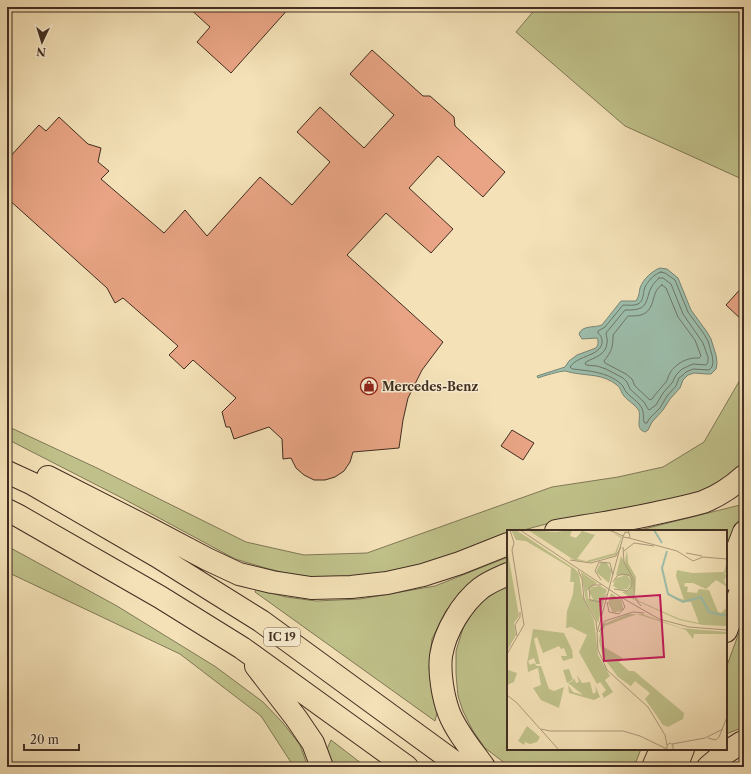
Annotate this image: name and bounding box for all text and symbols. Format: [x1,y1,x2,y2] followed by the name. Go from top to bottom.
[22,22,62,62] north arrow
[36,45,47,59] text: N
[359,376,379,396] shop icon: Mercedes-Benz
[382,379,478,394] place label: Mercedes-Benz
[507,530,727,750] inset map
[264,628,300,646] road number: IC 19
[24,726,79,752] scale bar
[30,732,59,747] text: 20 m

